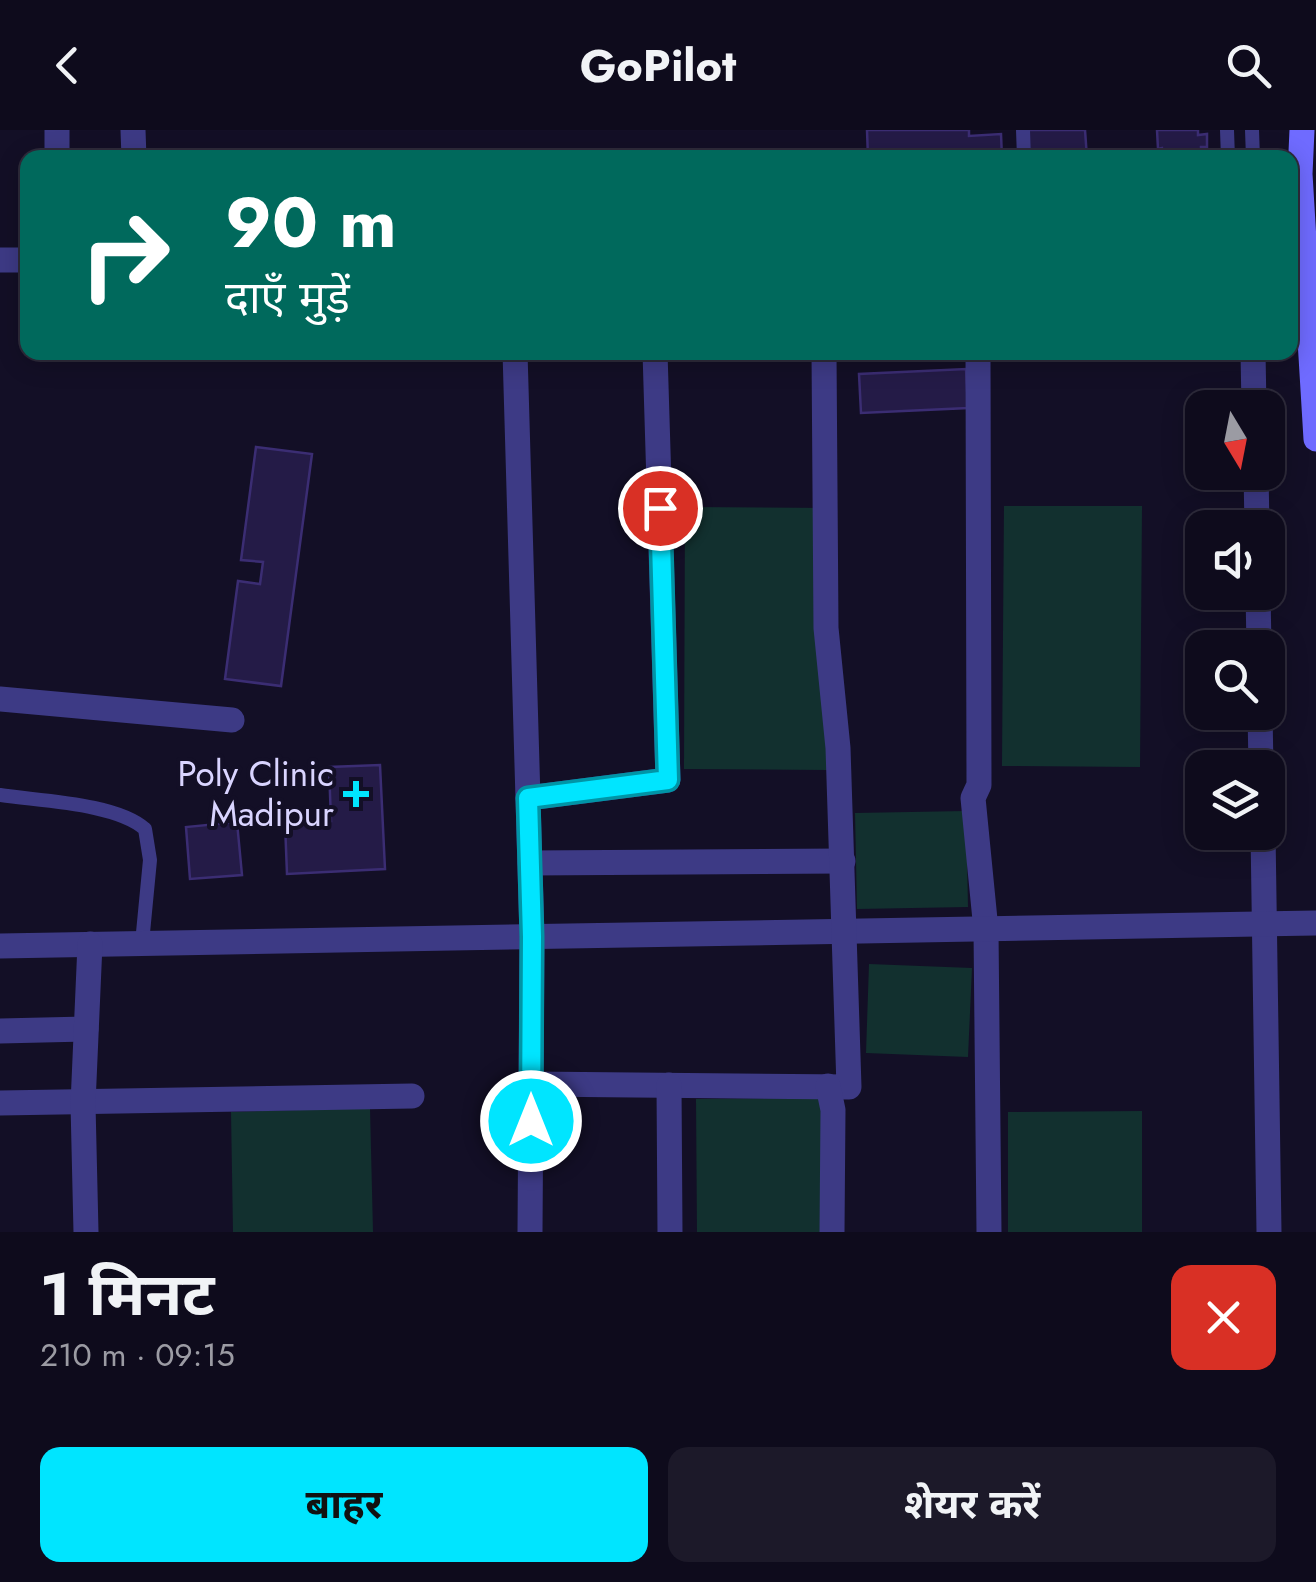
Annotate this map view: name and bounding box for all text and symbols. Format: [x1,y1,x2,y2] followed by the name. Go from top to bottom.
[580,33,736,98] text: GoPilot
[40,38,95,93] icon: back
[1221,38,1276,93] icon: search
[225,172,397,273] text: 90 m
[60,190,190,320] icon: right
[225,265,350,330] text: दाएँ मुड़ें
[1185,390,1285,490] north arrow
[1185,390,1285,850] map controls
[618,466,703,551] pin
[633,481,688,536] icon: arrive
[1185,510,1285,610] button: sound
[1185,630,1285,730] button: search
[177,749,334,839] place label: Poly Clinic Madipur
[1185,750,1285,850] button: layers
[343,781,369,807] marker: Poly Clinic Madipur
[479,1069,583,1173] position arrow
[40,1251,214,1338] text: 1 मिनट
[1171,1265,1276,1370] button: close
[40,1332,235,1378] text: 210 m · 09:15
[40,1447,648,1562] button: बाहर
[668,1447,1276,1562] button: शेयर करें

